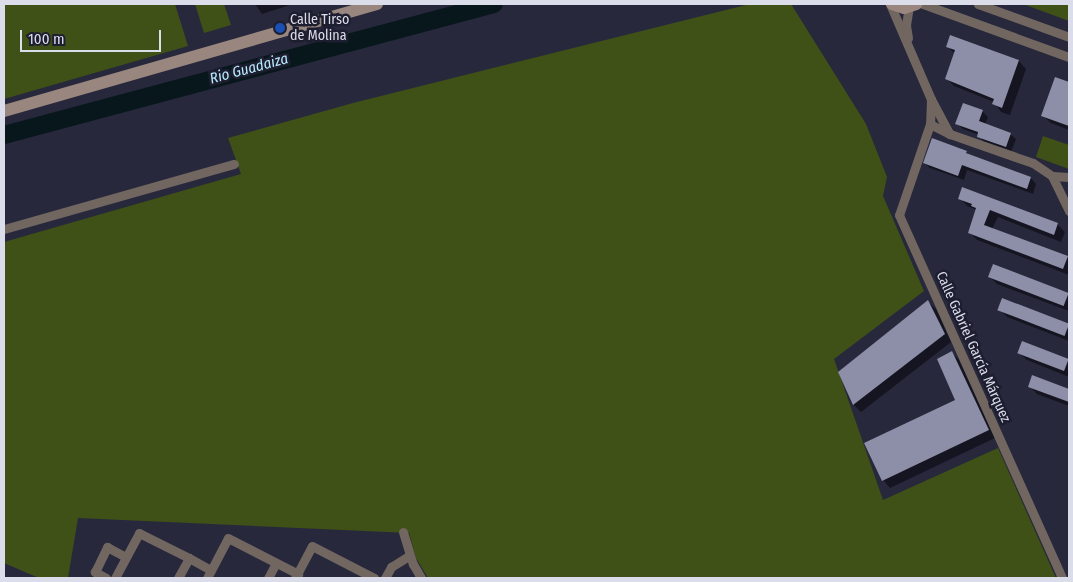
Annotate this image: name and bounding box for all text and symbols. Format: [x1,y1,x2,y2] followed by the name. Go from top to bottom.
[290,12,349,44] place label: Calle Tirso de Molina
[22,20,164,52] scale bar
[274,22,286,34] marker: Calle Tirso de Molina
[28,30,65,48] text: 100 m
[208,50,290,88] water label: Rio Guadaiza
[932,269,1014,425] street label: Calle Gabriel García Márquez

